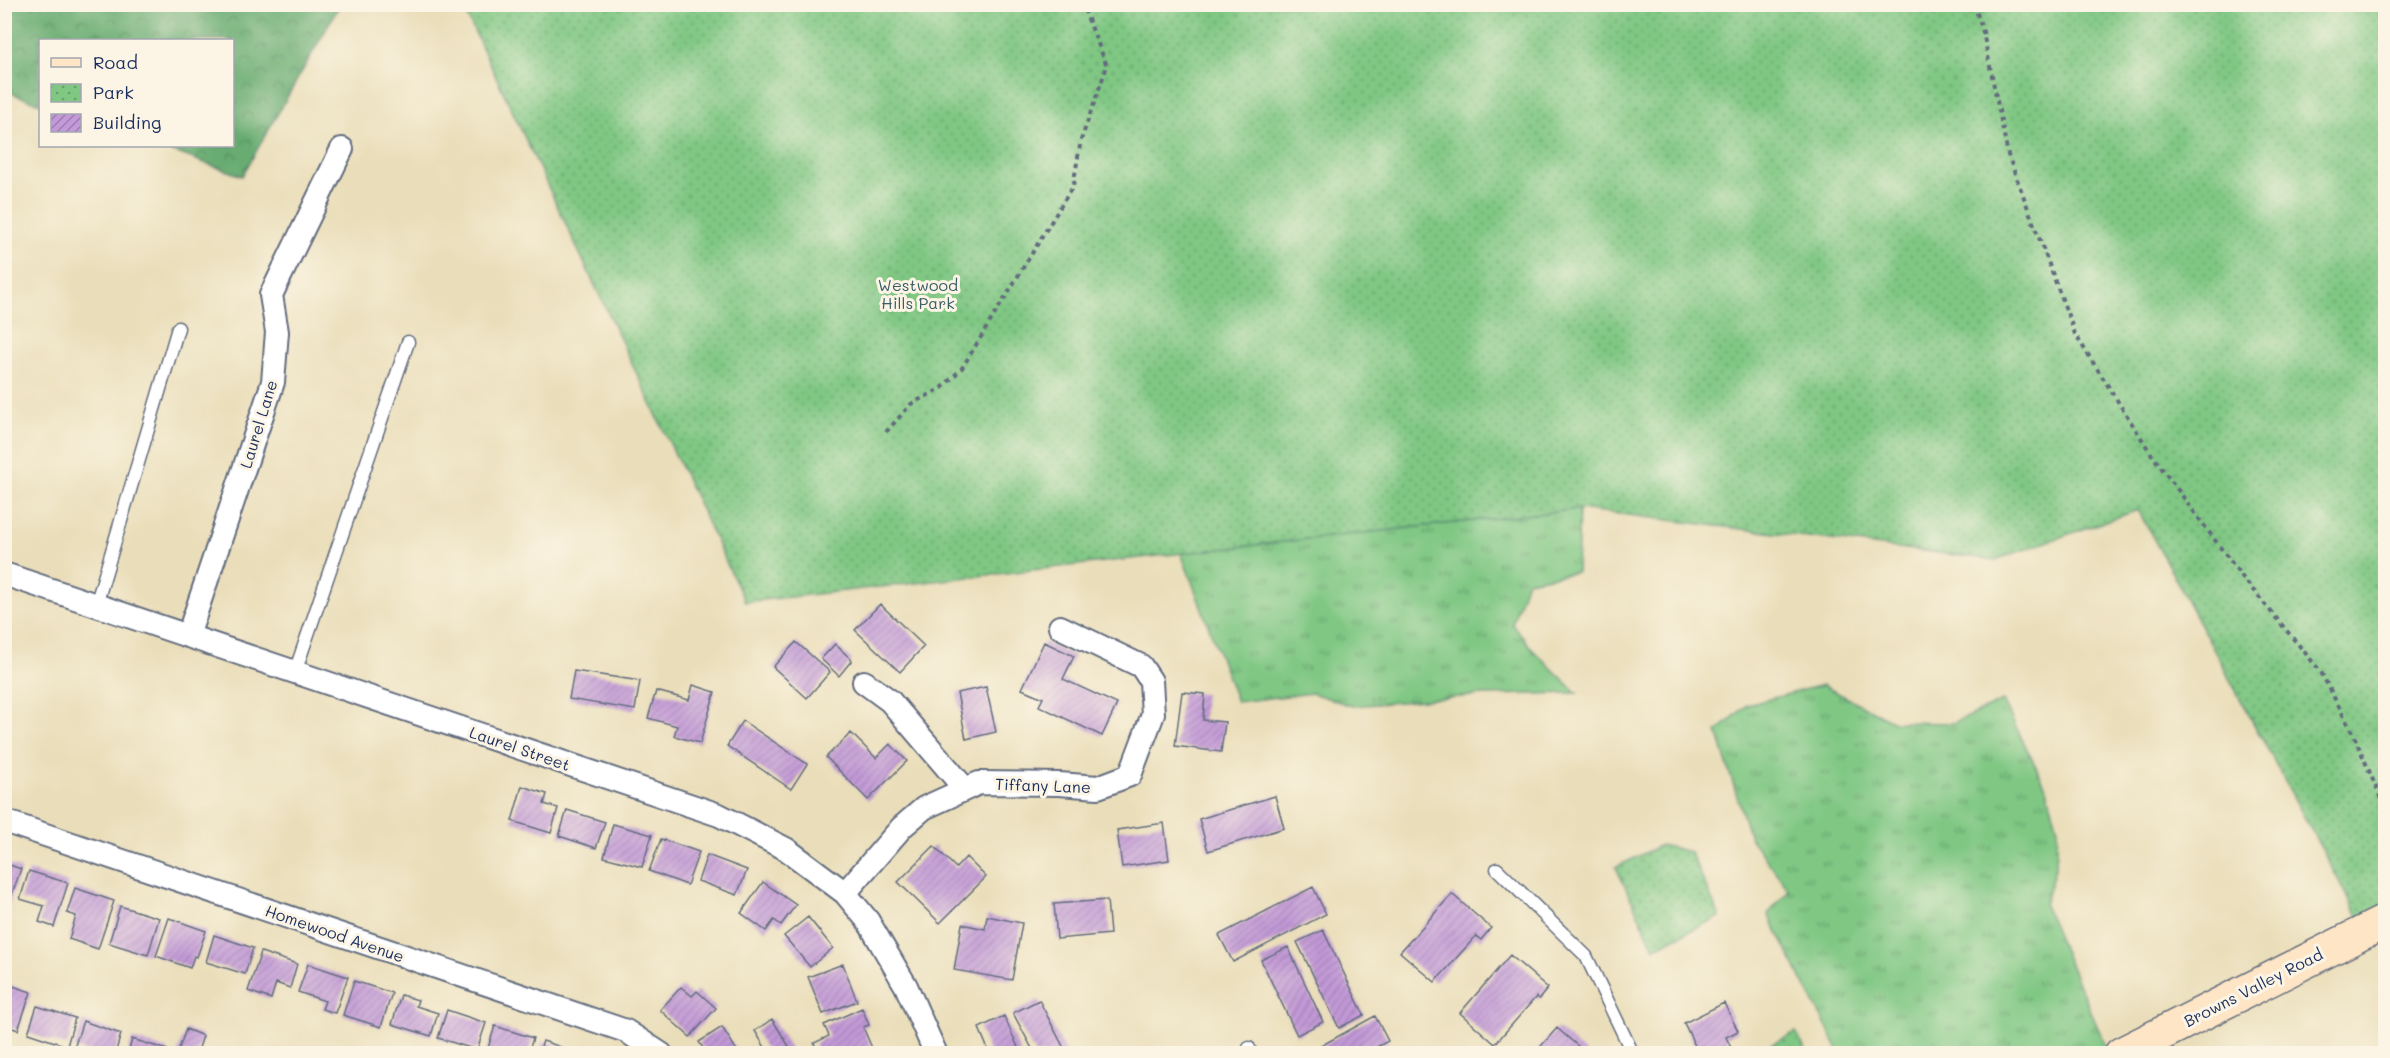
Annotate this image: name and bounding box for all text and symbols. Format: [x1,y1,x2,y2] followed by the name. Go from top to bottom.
[39,39,234,147] legend
[93,50,138,74] text: Road
[93,80,134,104] text: Park
[93,110,161,134] text: Building
[878,274,958,313] park label: Westwood Hills Park
[235,377,281,471] street label: Laurel Lane
[467,721,573,775] street label: Laurel Street
[995,773,1091,797] street label: Tiffany Lane
[263,899,407,967] street label: Homewood Avenue
[2180,943,2326,1031] street label: Browns Valley Road

